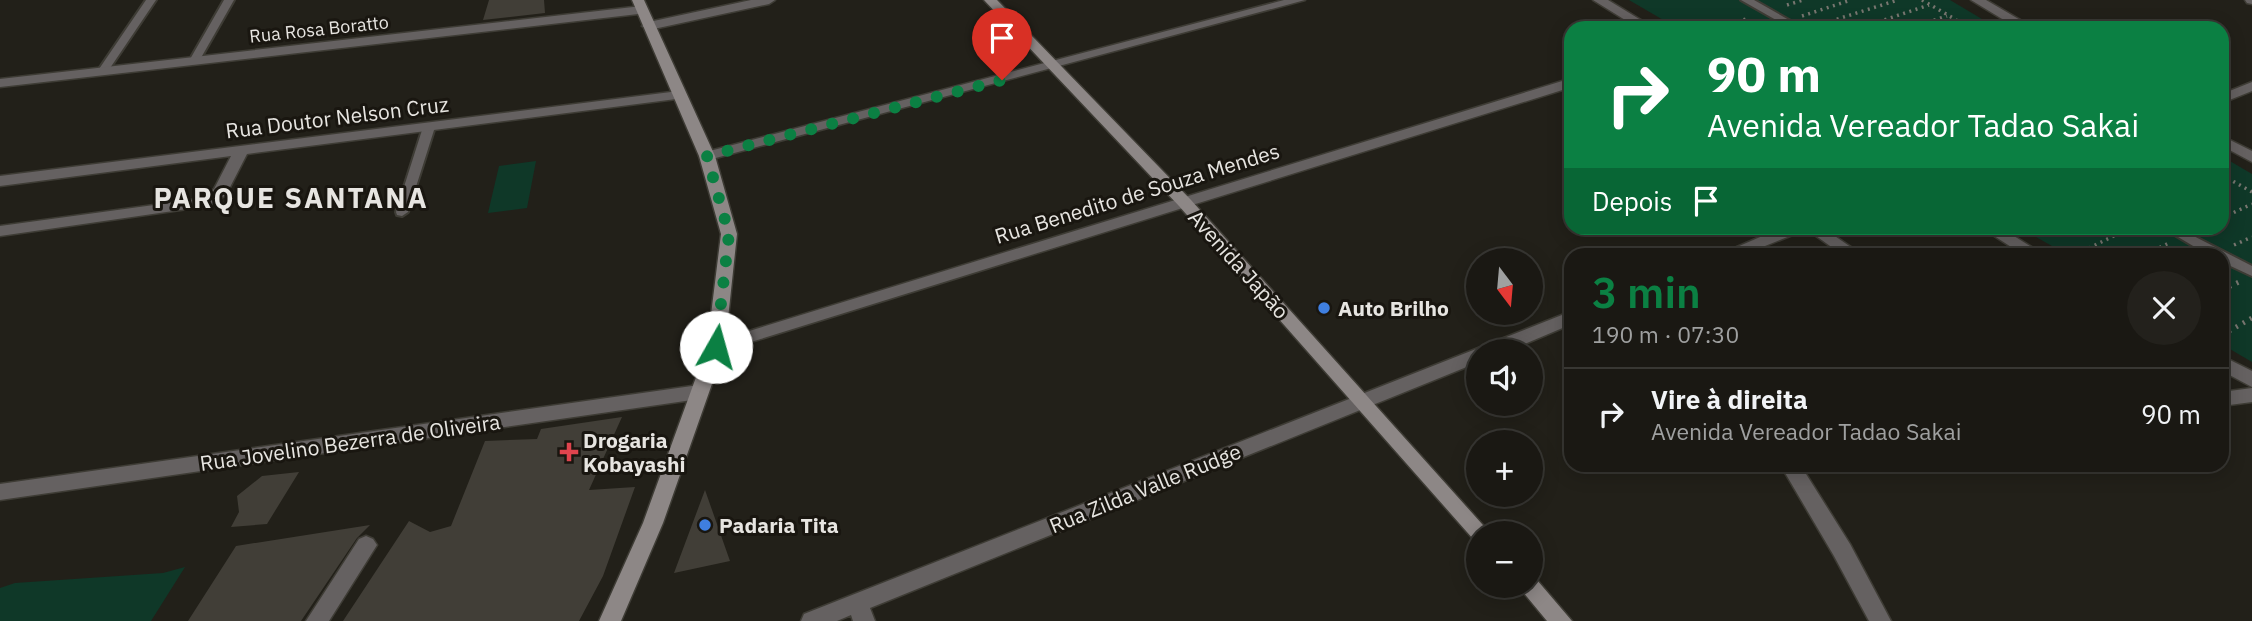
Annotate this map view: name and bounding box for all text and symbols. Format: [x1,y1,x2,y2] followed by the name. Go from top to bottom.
[972,8,1032,80] pin
[248,10,390,48] street label: Rua Rosa Boratto
[983,19,1021,57] icon: arrive
[1707,42,1821,105] text: 90 m
[1592,49,1683,140] icon: right
[224,89,450,145] street label: Rua Doutor Nelson Cruz
[1707,104,2139,146] text: Avenida Vereador Tadao Sakai
[991,136,1283,250] street label: Rua Benedito de Souza Mendes
[153,179,429,216] district label: PARQUE SANTANA
[1687,182,1725,220] icon: arrive
[1592,184,1673,218] text: Depois
[1183,204,1295,324] street label: Avenida Japão
[1466,248,1544,326] north arrow
[1466,248,1543,598] map controls
[1592,265,1701,320] text: 3 min
[2127,271,2201,345] button: close
[1338,294,1449,322] place label: Auto Brilho
[1316,300,1332,316] marker: Auto Brilho
[679,310,753,384] position arrow
[1592,319,1739,349] text: 190 m · 07:30
[1466,339,1543,416] button: sound
[1651,382,1808,416] text: Vire à direita
[1592,395,1630,433] icon: right
[2141,397,2201,431] text: 90 m
[198,407,502,477] street label: Rua Jovelino Bezerra de Oliveira
[1651,416,1962,446] text: Avenida Vereador Tadao Sakai
[583,426,685,478] place label: Drogaria Kobayashi
[1466,430,1543,507] button: +
[1045,437,1245,539] street label: Rua Zilda Valle Rudge
[561,444,577,460] marker: Drogaria Kobayashi
[719,511,839,539] place label: Padaria Tita
[697,517,713,533] marker: Padaria Tita
[1466,521,1543,598] button: −

